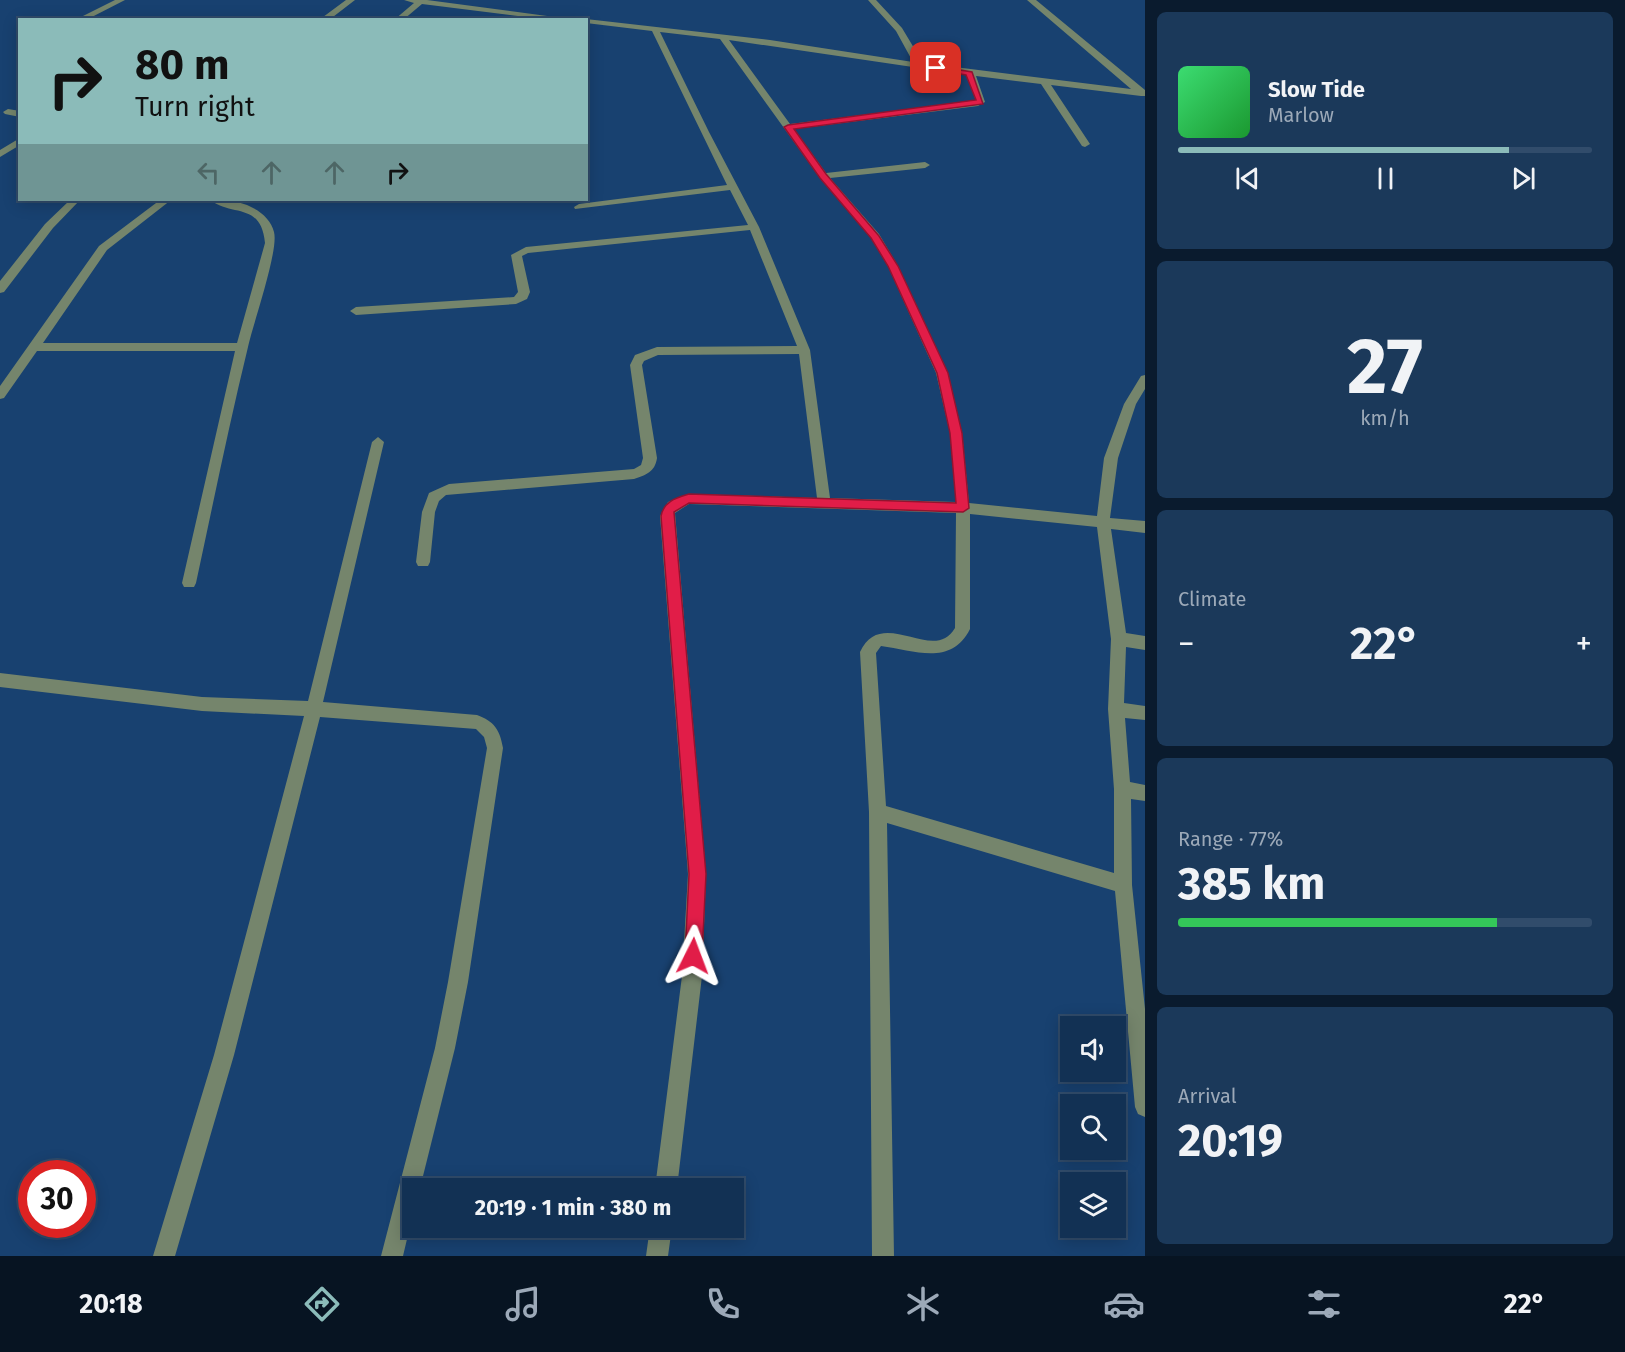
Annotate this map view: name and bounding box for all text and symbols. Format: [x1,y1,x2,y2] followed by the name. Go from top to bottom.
[135,40,229,90] text: 80 m
[36,42,114,120] icon: right
[910,42,961,93] pin
[919,51,952,84] icon: arrive
[1268,76,1365,103] text: Slow Tide
[135,91,255,123] text: Turn right
[1268,103,1334,127] text: Marlow
[192,156,225,189] icon: left
[255,156,288,189] icon: ahead
[318,156,351,189] icon: ahead
[381,156,414,189] icon: right
[1231,162,1264,195] icon: previous
[1369,162,1402,195] icon: pause
[1507,162,1540,195] icon: next
[1347,320,1423,414] text: 27
[1360,406,1410,430] text: km/h
[1178,587,1246,611] text: Climate
[1350,617,1420,671] text: 22°
[1178,624,1195,664] text: −
[1576,624,1592,664] text: +
[1178,827,1283,851] text: Range · 77%
[1178,857,1325,911] text: 385 km
[661,924,725,988] position arrow
[1060,1016,1126,1238] map controls
[1060,1016,1126,1082] button: sound
[1178,1084,1237,1108] text: Arrival
[1060,1094,1126,1160] button: search
[1178,1114,1283,1168] text: 20:19
[18,1160,96,1238] speed limit sign: 30
[1060,1172,1126,1238] button: layers
[475,1194,671,1221] text: 20:19 · 1 min · 380 m
[301,1283,343,1325] icon: directions
[502,1283,544,1325] icon: music
[702,1283,744,1325] icon: phone
[902,1283,944,1325] icon: climate
[1103,1283,1145,1325] icon: car
[1303,1283,1345,1325] icon: filters
[79,1288,143,1320] text: 20:18
[1504,1288,1546,1320] text: 22°

